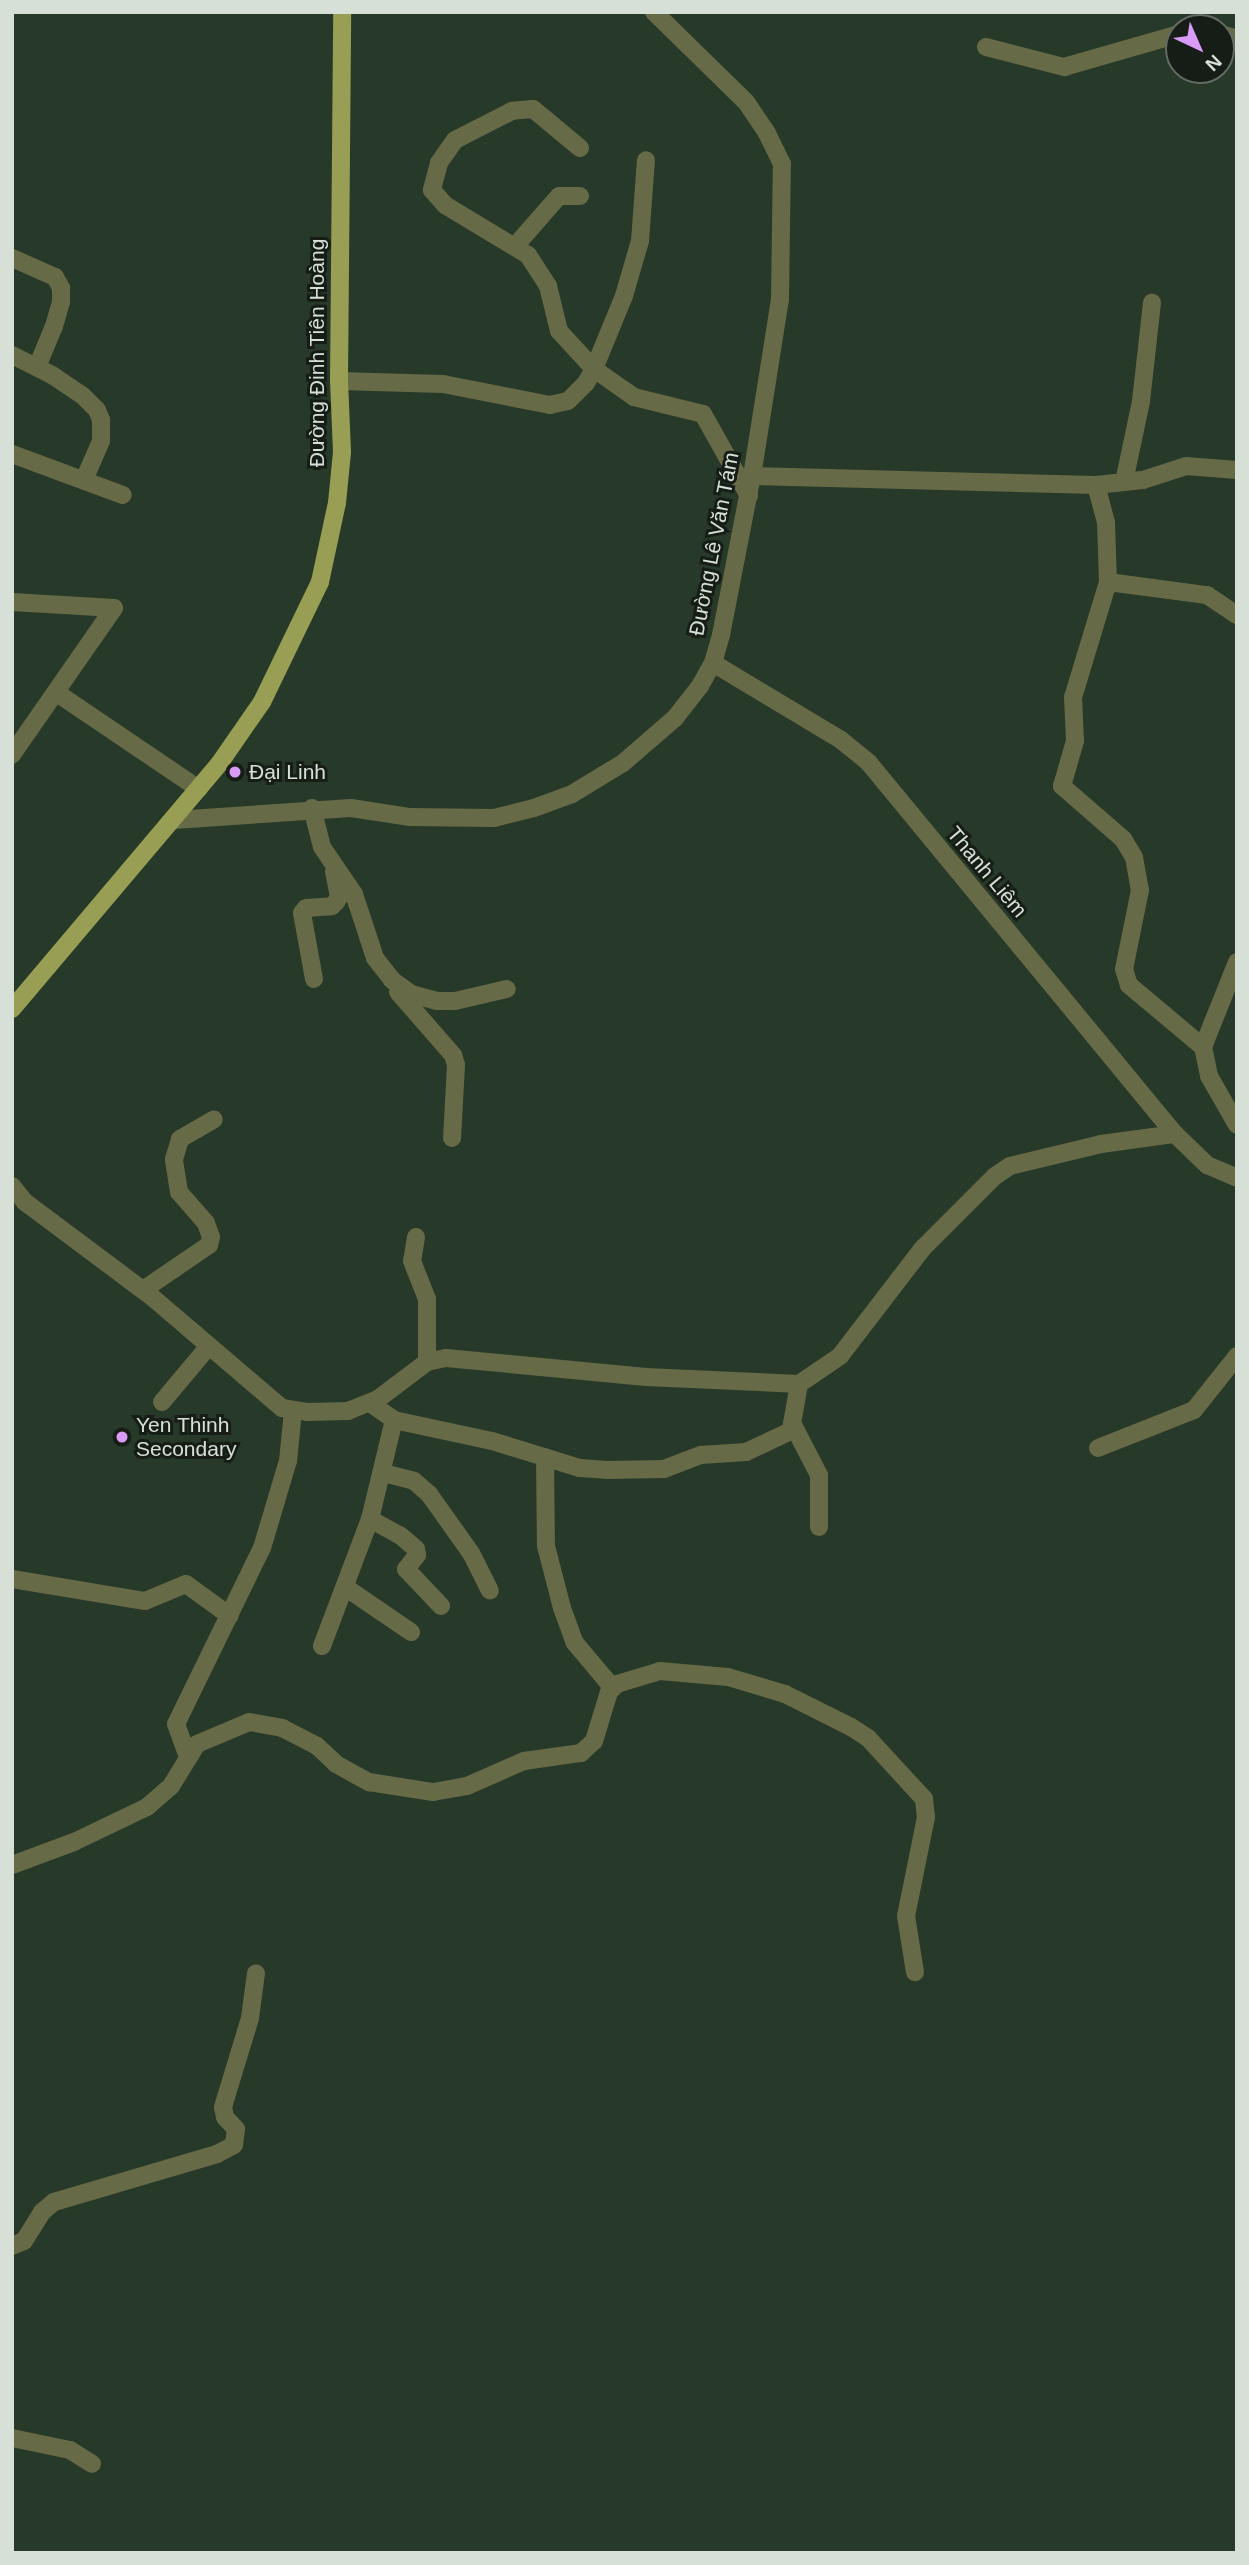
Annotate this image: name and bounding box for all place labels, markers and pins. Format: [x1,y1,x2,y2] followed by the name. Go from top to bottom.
[249,759,326,785] place label: Đại Linh
[227,764,243,780] marker: Đại Linh
[136,1412,236,1462] place label: Yen Thinh Secondary
[114,1429,130,1445] marker: Yen Thinh Secondary

